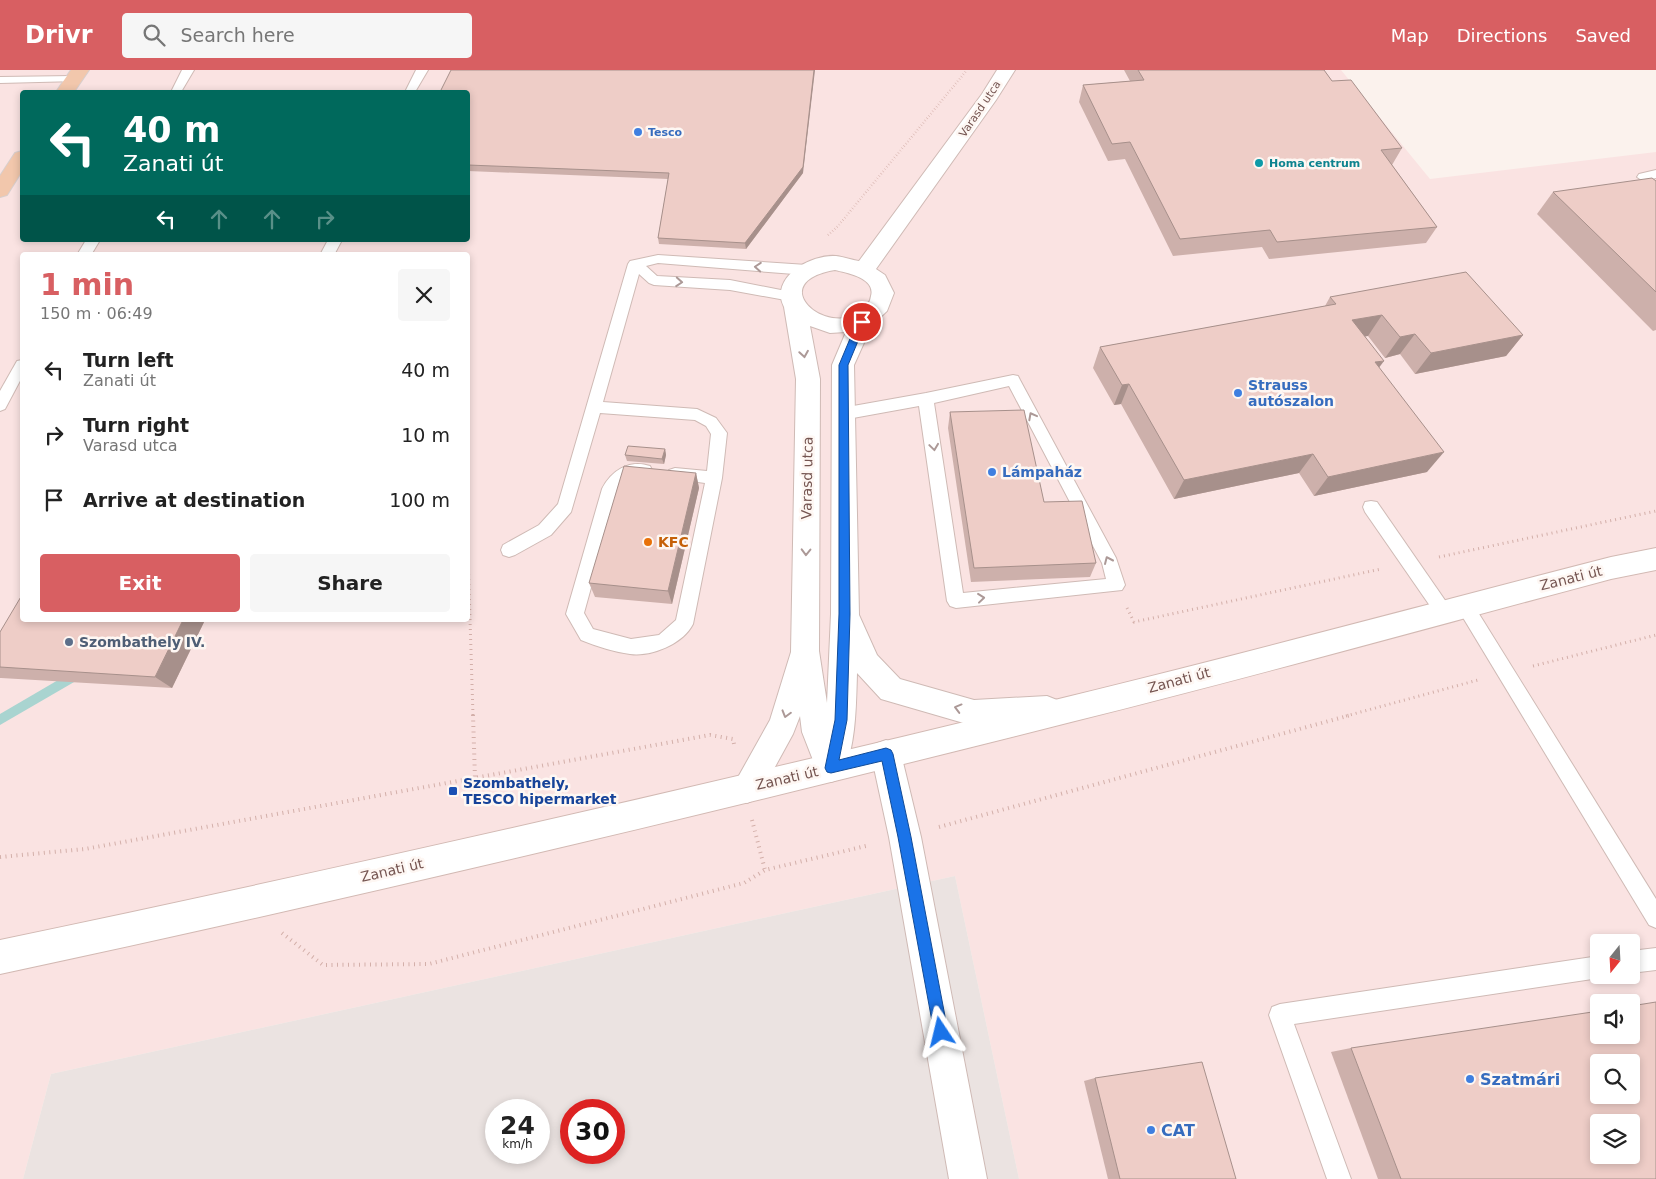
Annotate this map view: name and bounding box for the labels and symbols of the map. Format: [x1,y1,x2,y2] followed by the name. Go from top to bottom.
[956,78,1004,140] street label: Varasd utca
[632,126,644,138] marker: Tesco
[648,126,683,139] place label: Tesco
[1253,157,1265,169] marker: Homa centrum
[1269,157,1360,170] place label: Homa centrum
[754,261,762,272] one-way arrow
[675,276,683,287] one-way arrow
[841,301,883,343] pin
[799,350,809,359] one-way arrow
[1248,377,1334,409] place label: Strauss autószalon
[1232,387,1244,399] marker: Strauss autószalon
[1028,412,1038,421] one-way arrow
[798,437,816,519] street label: Varasd utca
[928,443,938,452] one-way arrow
[1002,464,1082,480] place label: Lámpaház
[986,466,998,478] marker: Lámpaház
[658,534,689,550] place label: KFC
[642,536,654,548] marker: KFC
[801,548,811,556] one-way arrow
[1105,556,1115,565] one-way arrow
[1538,562,1604,593] street label: Zanati út
[978,593,986,604] one-way arrow
[79,634,205,650] place label: Szombathely IV.
[63,636,75,648] marker: Szombathely IV.
[1146,664,1212,696] street label: Zanati út
[954,704,962,714] one-way arrow
[782,709,792,718] one-way arrow
[754,763,820,793] street label: Zanati út
[463,775,617,807] place label: Szombathely, TESCO hipermarket
[447,785,459,797] marker: Szombathely, TESCO hipermarket
[359,855,425,885] street label: Zanati út
[1590,934,1640,984] north arrow
[914,1005,966,1057] position arrow
[1480,1070,1560,1089] place label: Szatmári
[1464,1073,1476,1085] marker: Szatmári
[560,1099,625,1164] speed limit sign: 30
[1161,1121,1195,1140] place label: CAT
[1145,1124,1157,1136] marker: CAT

